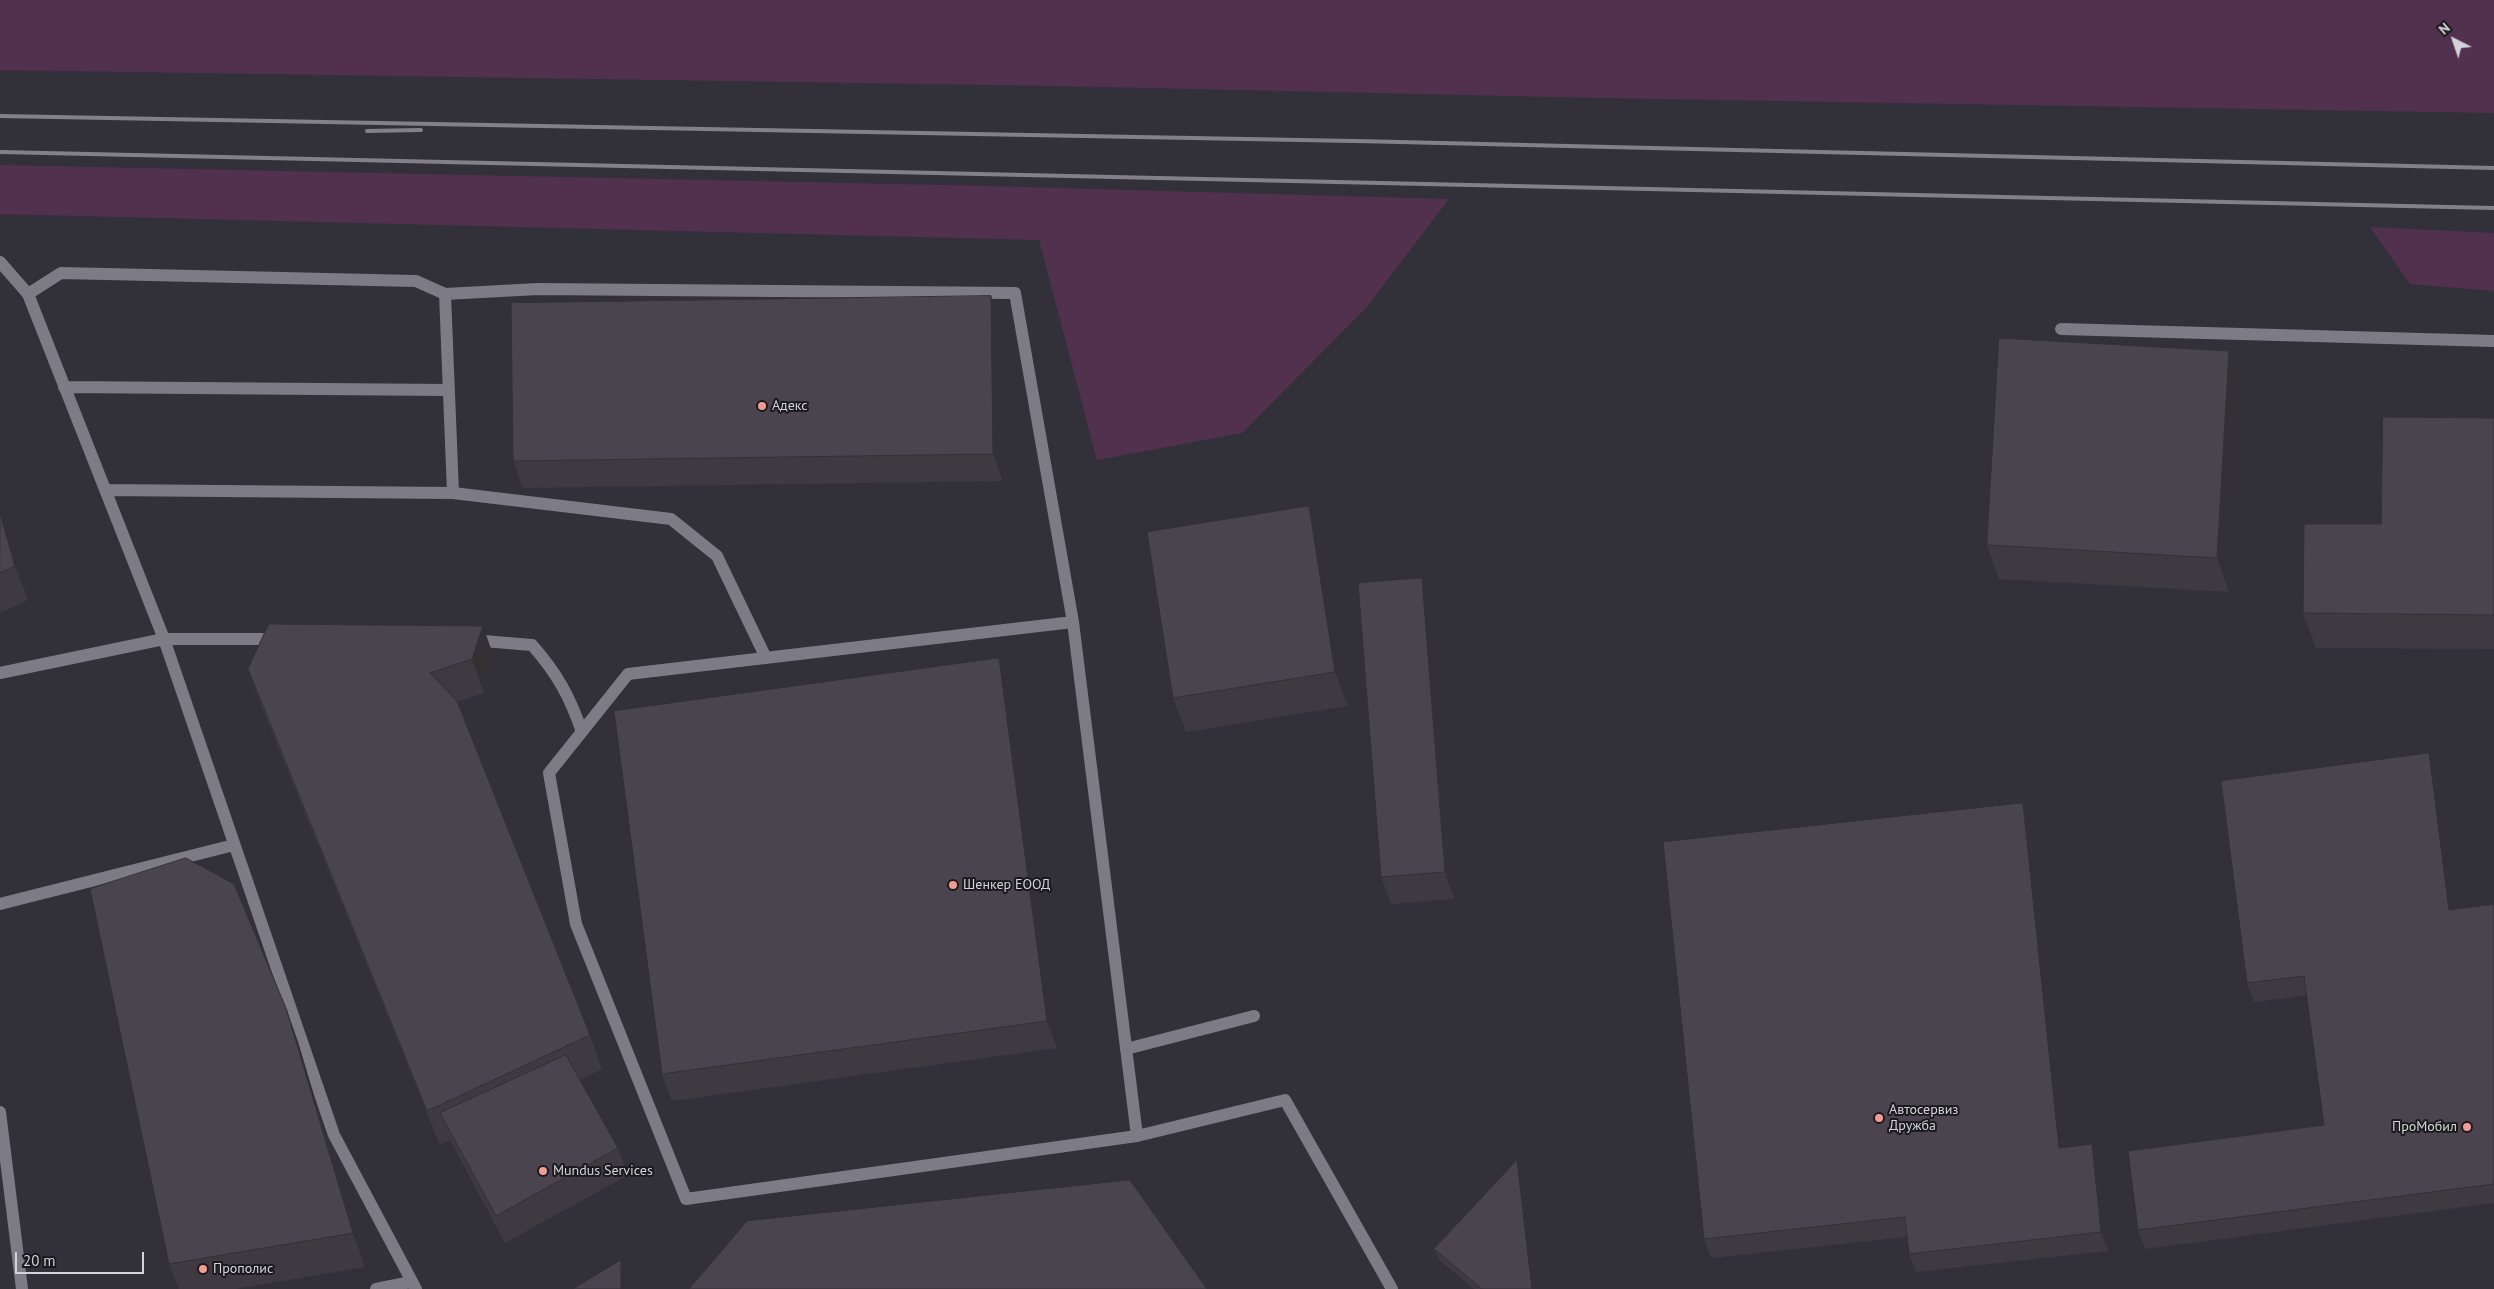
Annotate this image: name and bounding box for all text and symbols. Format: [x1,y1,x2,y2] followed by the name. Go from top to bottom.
[2429,15,2479,65] north arrow
[2435,19,2454,38] text: N
[772,398,808,414] place label: Адекс
[756,400,768,412] marker: Адекс
[963,877,1050,893] place label: Шенкер ЕООД
[947,879,959,891] marker: Шенкер ЕООД
[1889,1102,1959,1134] place label: Автосервиз Дружба
[1873,1112,1885,1124] marker: Автосервиз Дружба
[2392,1119,2457,1135] place label: ПроМобил
[2461,1121,2473,1133] marker: ПроМобил
[553,1163,653,1179] place label: Mundus Services
[537,1165,549,1177] marker: Mundus Services
[18,1242,146,1274] scale bar
[23,1251,56,1270] text: 20 m
[213,1261,273,1277] place label: Прополис
[197,1263,209,1275] marker: Прополис

